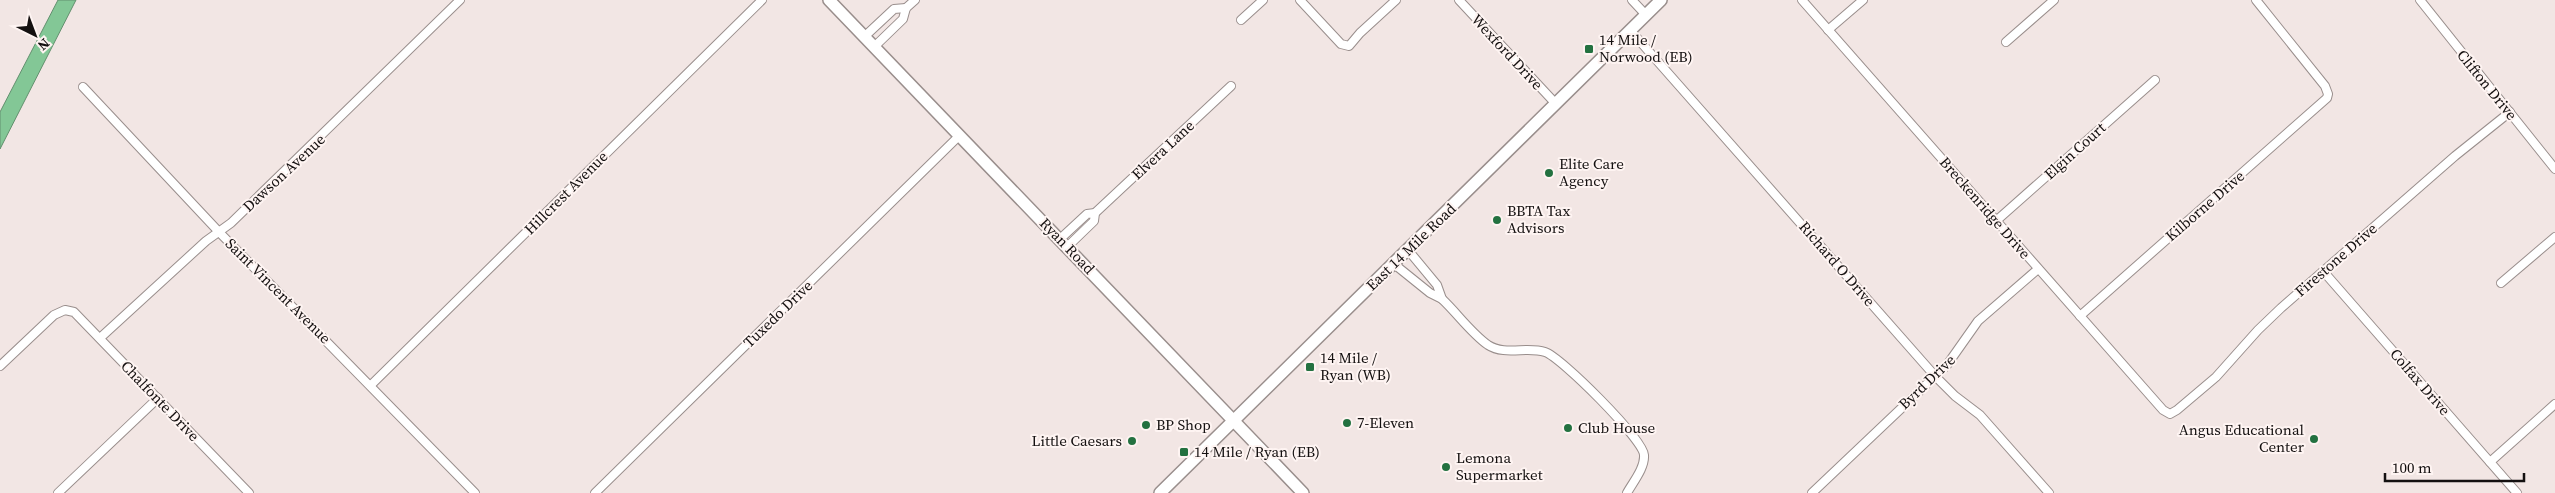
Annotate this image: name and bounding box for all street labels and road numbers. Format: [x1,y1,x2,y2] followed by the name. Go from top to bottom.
[1467,9,1548,94] street label: Wexford Drive
[2452,45,2523,125] street label: Clifton Drive
[1127,115,1199,184] street label: Elvera Lane
[2039,117,2110,184] street label: Elgin Court
[238,129,330,216] street label: Dawson Avenue
[519,146,612,239] street label: Hillcrest Avenue
[1935,152,2036,264] street label: Breckenridge Drive
[2161,165,2249,246] street label: Kilborne Drive
[1361,198,1461,295] street label: East 14 Mile Road
[1035,213,1100,279] street label: Ryan Road
[1795,217,1880,311] street label: Richard O Drive
[2290,218,2382,301] street label: Firestone Drive
[221,233,336,348] street label: Saint Vincent Avenue
[738,275,817,352] street label: Tuxedo Drive
[2385,344,2456,420] street label: Colfax Drive
[1894,349,1960,414] street label: Byrd Drive
[116,356,205,446] street label: Chalfonte Drive

